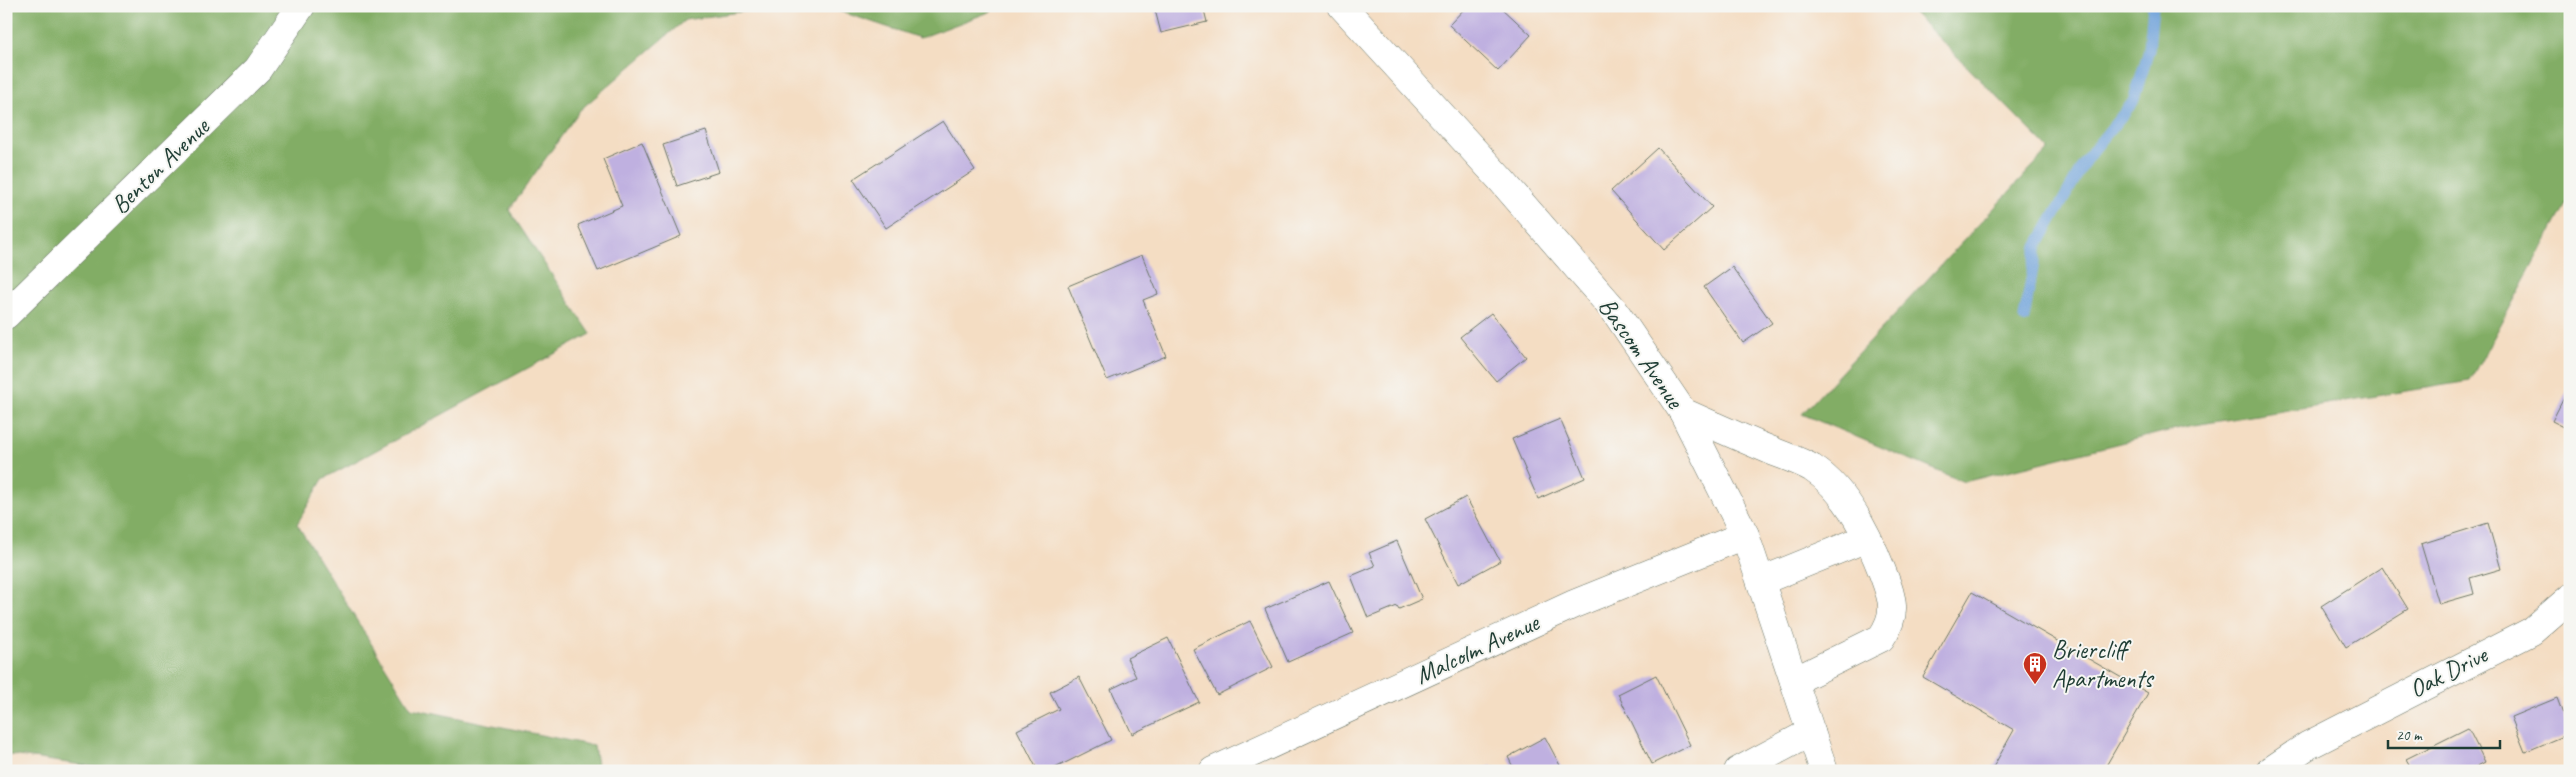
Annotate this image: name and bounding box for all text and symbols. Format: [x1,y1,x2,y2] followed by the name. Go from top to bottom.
[104,110,217,221] street label: Benton Avenue
[1591,292,1692,416] street label: Bascom Avenue
[1410,606,1546,692] street label: Malcolm Avenue
[2052,634,2155,695] place label: Briercliff Apartments
[2404,638,2494,705] street label: Oak Drive
[2022,651,2048,685] building icon: Briercliff Apartments
[2388,717,2501,749] scale bar
[2396,726,2423,745] text: 20 m

